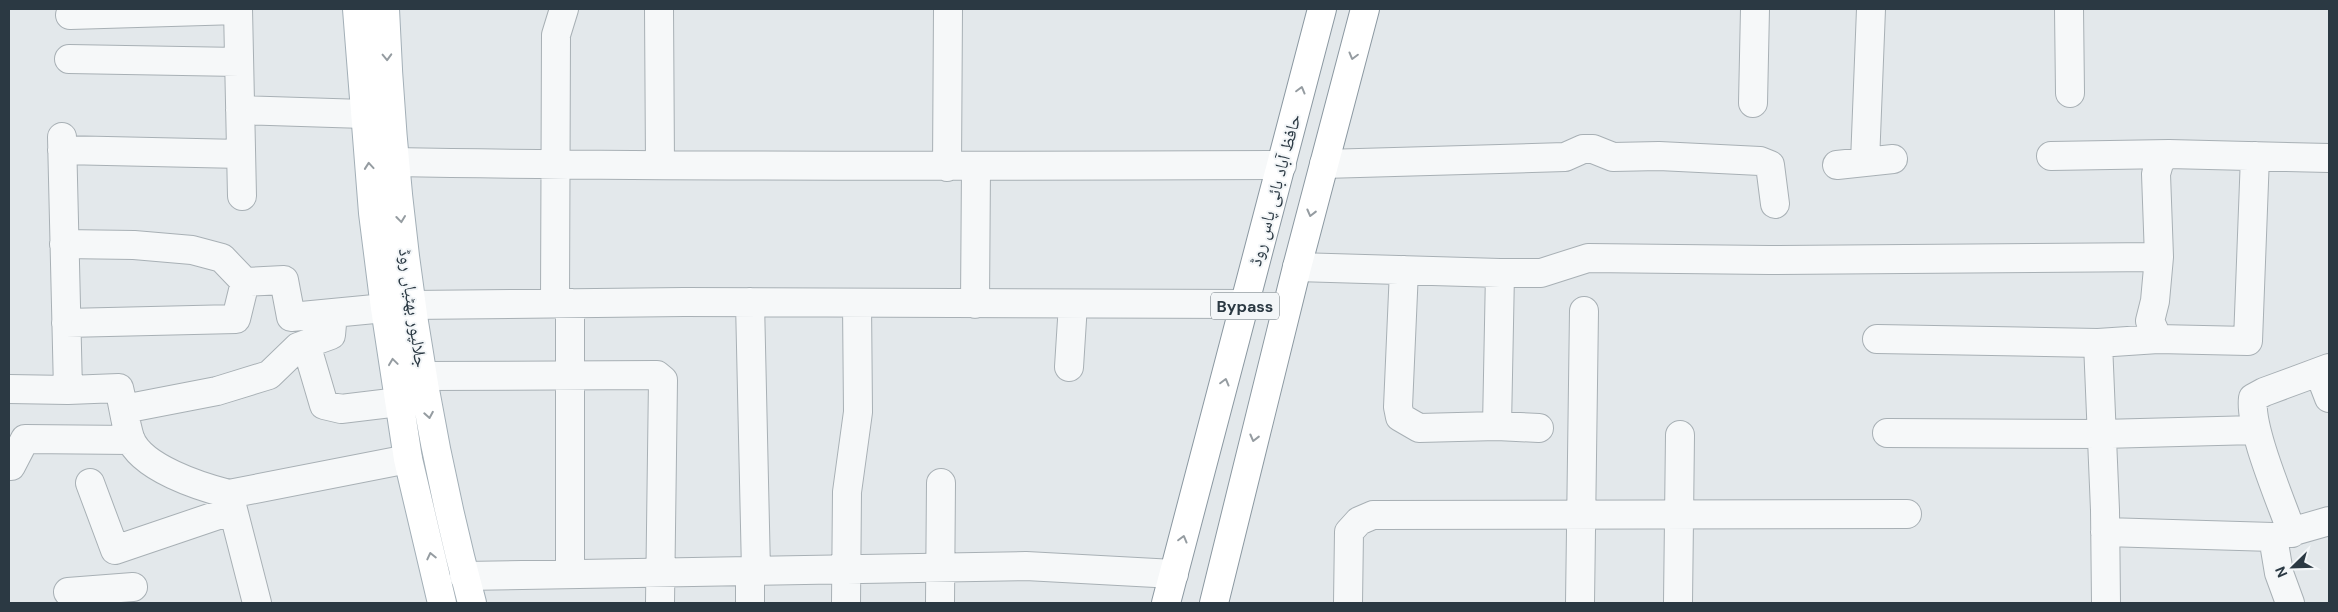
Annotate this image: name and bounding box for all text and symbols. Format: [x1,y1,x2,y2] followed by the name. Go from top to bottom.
[1348,51,1358,59] one-way arrow
[381,54,392,62] one-way arrow
[1295,85,1306,94] one-way arrow
[1243,111,1307,269] street label: حافظ آباد بائی پاس روڈ
[364,162,375,170] one-way arrow
[1306,208,1317,217] one-way arrow
[395,216,406,224] one-way arrow
[393,247,433,369] street label: جلالپور بھٹیاں روڈ
[1211,292,1279,320] road number: Bypass
[388,358,399,366] one-way arrow
[1219,379,1229,387] one-way arrow
[423,410,433,419] one-way arrow
[1250,434,1260,442] one-way arrow
[1177,535,1188,544] one-way arrow
[2268,542,2318,592] north arrow
[426,551,437,560] one-way arrow
[2271,564,2291,580] text: N

